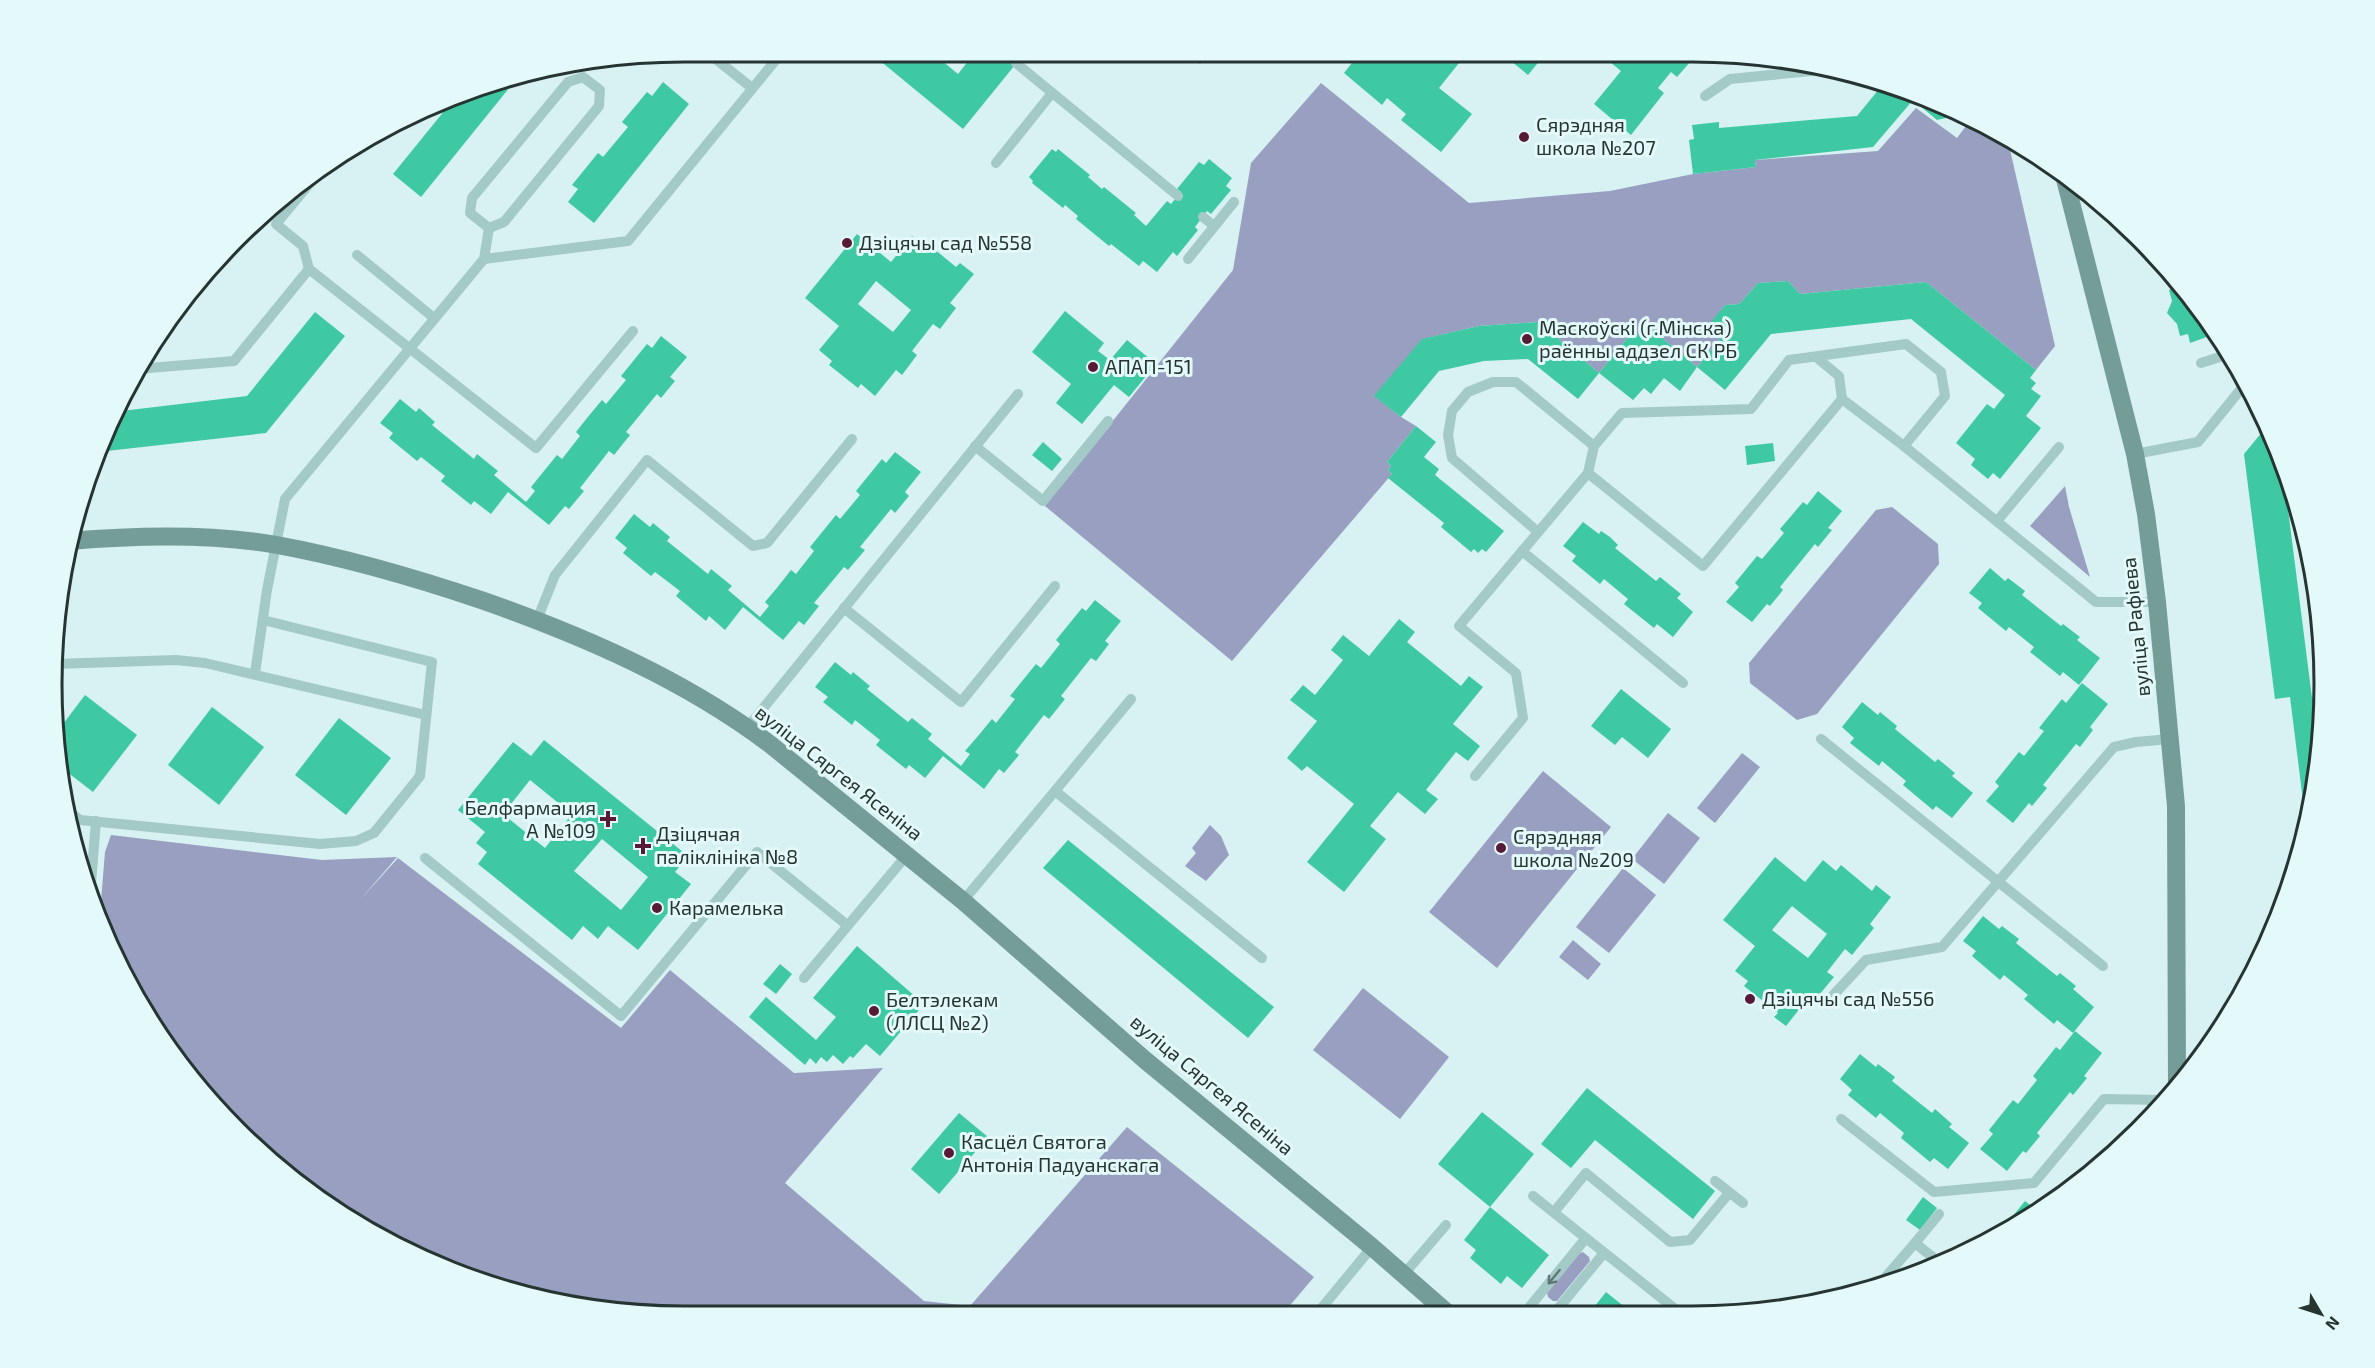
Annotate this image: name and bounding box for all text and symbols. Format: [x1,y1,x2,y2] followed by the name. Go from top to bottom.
[1536,112,1656,159] place label: Сярэдняя школа №207
[1517,130,1531,144] marker: Сярэдняя школа №207
[859,230,1032,254] place label: Дзіцячы сад №558
[840,236,854,250] marker: Дзіцячы сад №558
[1539,315,1737,362] place label: Маскоўскі (г.Мінска) раённы аддзел СК РБ
[1520,332,1534,346] marker: Маскоўскі (г.Мінска) раённы аддзел СК РБ
[1105,354,1192,378] place label: АПАП-151
[1086,360,1100,374] marker: АПАП-151
[2116,556,2155,698] street label: вуліца Рафіева
[751,699,928,846] street label: вуліца Сяргея Ясеніна
[464,795,596,842] place label: Белфармация А №109
[601,812,615,826] marker: Белфармация А №109
[656,821,798,868] place label: Дзіцячая паліклініка №8
[1513,824,1634,871] place label: Сярэдняя школа №209
[634,837,652,855] marker: Дзіцячая паліклініка №8
[1494,841,1508,855] marker: Сярэдняя школа №209
[669,895,784,919] place label: Карамелька
[650,901,664,915] marker: Карамелька
[1762,986,1934,1010] place label: Дзіцячы сад №556
[886,987,999,1034] place label: Белтэлекам (ЛЛСЦ №2)
[1743,992,1757,1006] marker: Дзіцячы сад №556
[867,1004,881,1018] marker: Белтэлекам (ЛЛСЦ №2)
[1125,1009,1299,1160] street label: вуліца Сяргея Ясеніна
[961,1129,1159,1177] place label: Касцёл Святога Антонія Падуанскага
[942,1146,956,1160] marker: Касцёл Святога Антонія Падуанскага
[1547,1269,1561,1284] one-way arrow
[2291,1284,2351,1344] north arrow
[2322,1313,2344,1334] text: N

